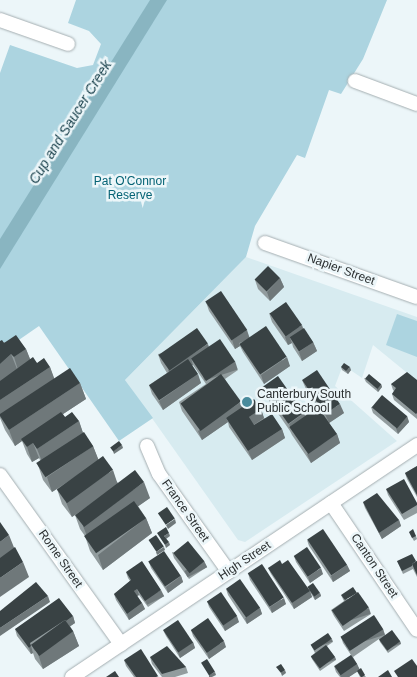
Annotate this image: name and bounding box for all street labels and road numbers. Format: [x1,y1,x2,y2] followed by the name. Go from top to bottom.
[305,251,377,289] street label: Napier Street
[158,477,212,545] street label: France Street
[35,527,85,591] street label: Rome Street
[347,531,401,601] street label: Canton Street
[216,538,274,584] street label: High Street

